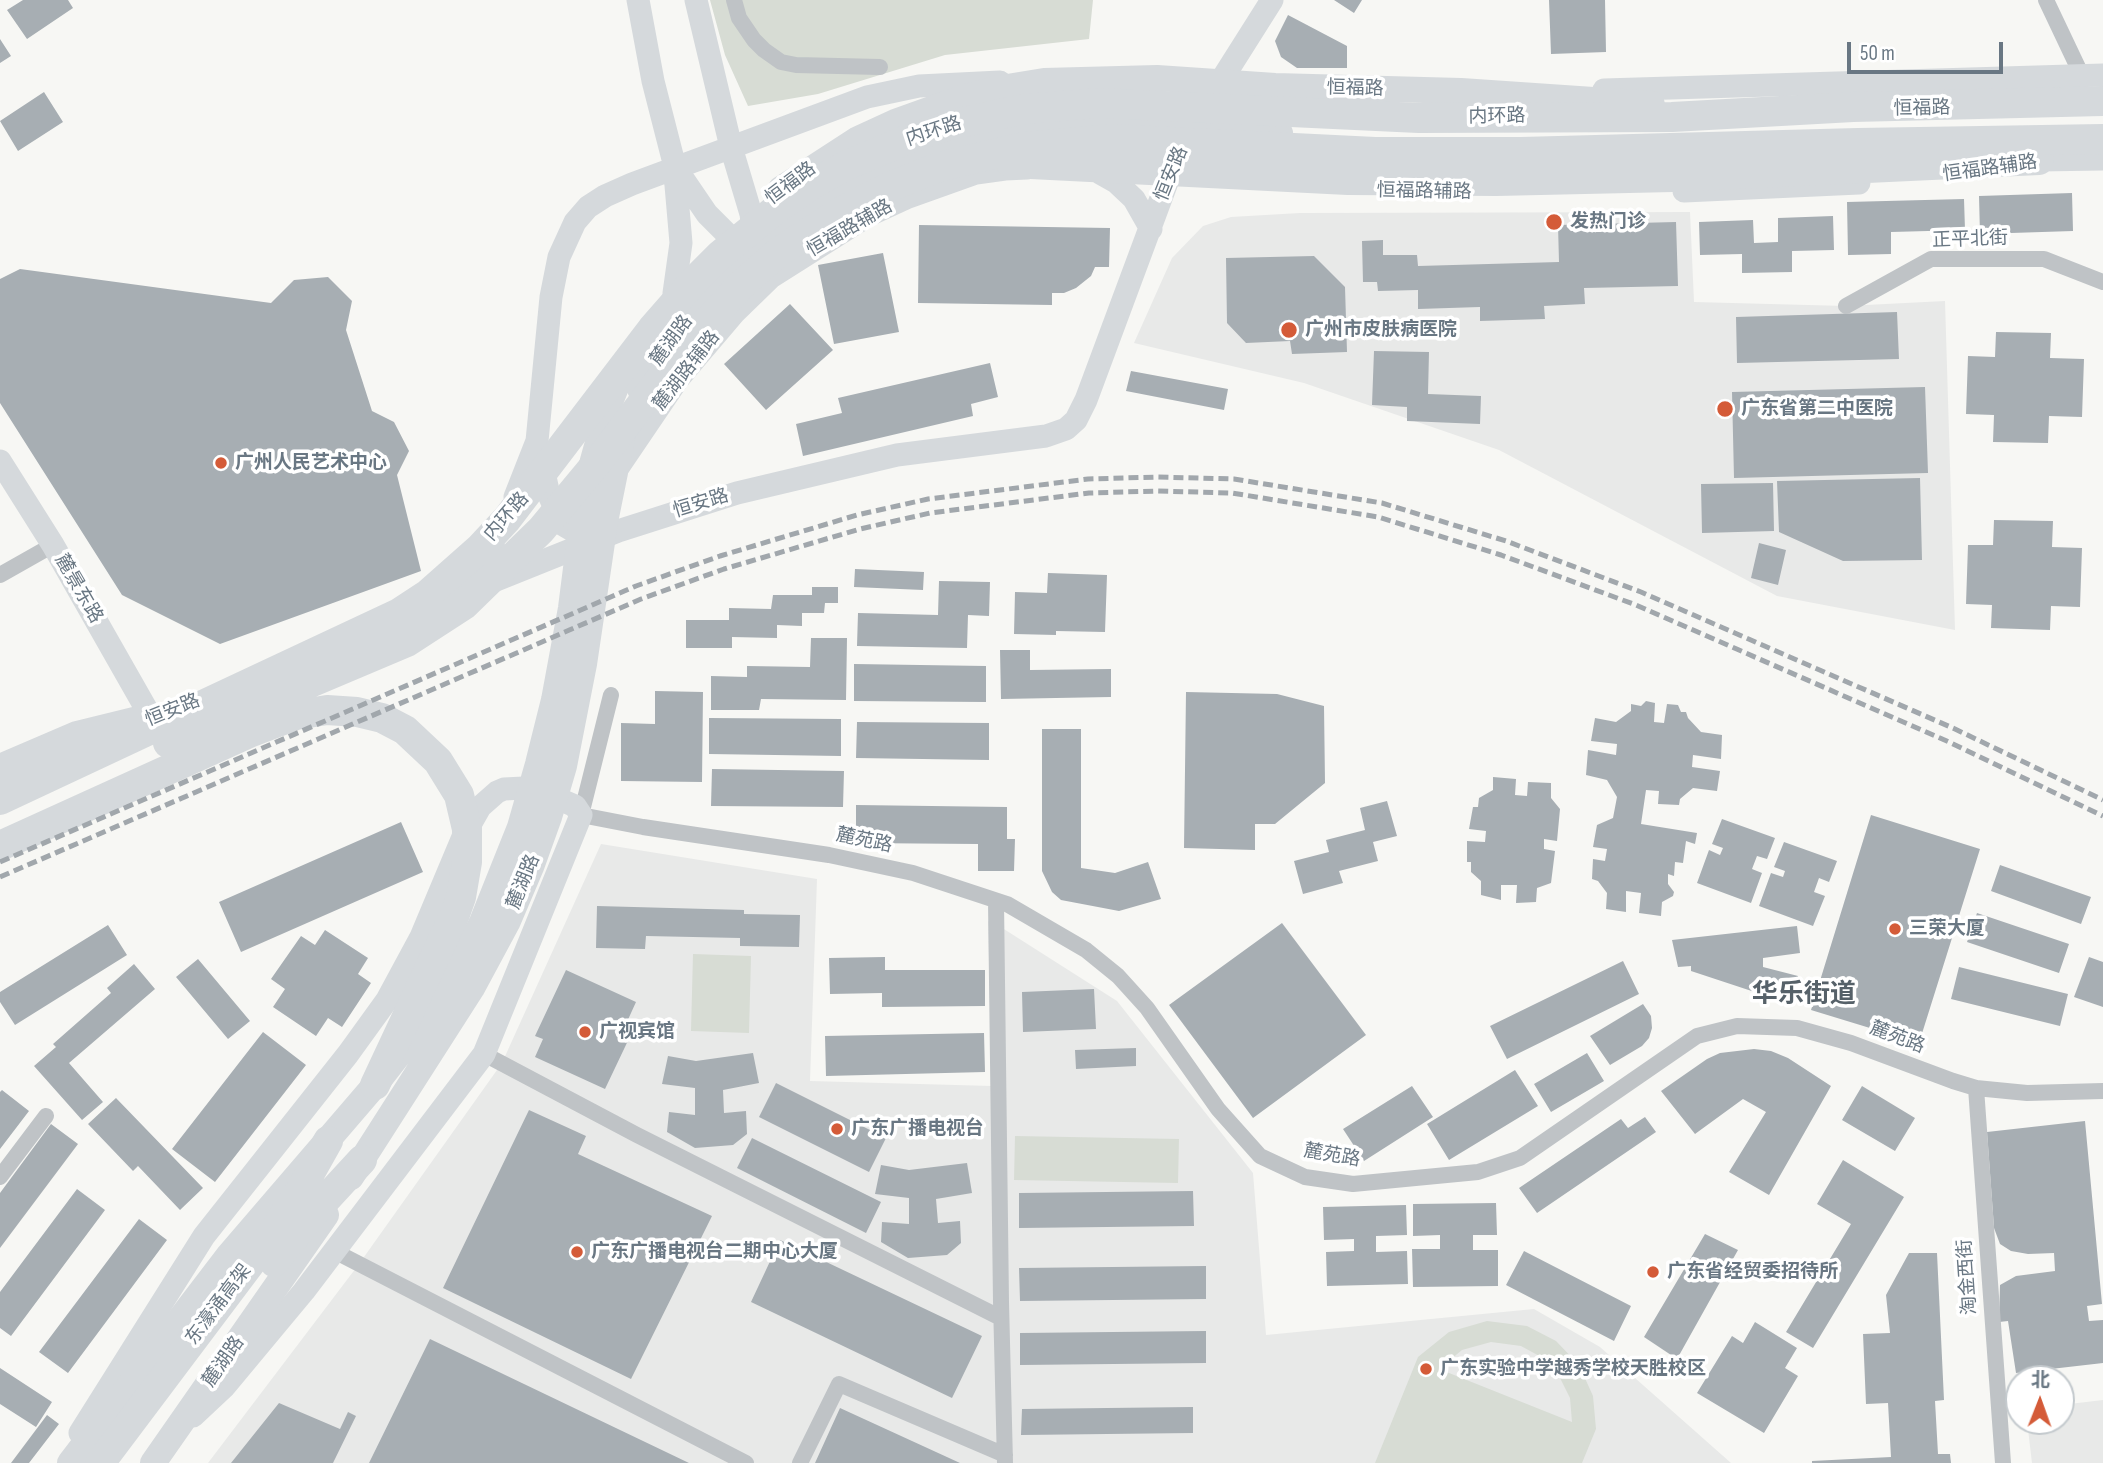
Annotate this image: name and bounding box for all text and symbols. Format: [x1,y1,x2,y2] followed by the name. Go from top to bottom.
[1851,28,2007,72] scale bar
[1860,41,1895,66] text: 50 m
[1326,77,1384,101] street label: 恒福路
[1893,97,1951,121] street label: 恒福路
[1468,105,1526,129] street label: 内环路
[903,112,965,152] street label: 内环路
[1151,143,1193,205] street label: 恒安路
[1941,151,2039,187] street label: 恒福路辅路
[761,158,821,210] street label: 恒福路
[1376,180,1472,204] street label: 恒福路辅路
[803,195,897,263] street label: 恒福路辅路
[1570,211,1646,233] place label: 发热门诊
[1544,212,1564,232] marker: 发热门诊
[1932,227,2008,253] street label: 正平北街
[646,311,698,371] street label: 麓湖路
[1305,319,1457,341] place label: 广州市皮肤病医院
[1279,320,1299,340] marker: 广州市皮肤病医院
[649,327,725,415] street label: 麓湖路辅路
[1741,398,1893,420] place label: 广东省第二中医院
[1715,399,1735,419] marker: 广东省第二中医院
[235,452,387,474] place label: 广州人民艺术中心
[213,455,229,471] marker: 广州人民艺术中心
[670,485,732,523] street label: 恒安路
[480,488,534,546] street label: 内环路
[49,550,107,628] street label: 麓景东路
[142,690,204,732] street label: 恒安路
[834,824,894,858] street label: 麓苑路
[503,851,545,913] street label: 麓湖路
[1909,918,1985,940] place label: 三荣大厦
[1887,921,1903,937] marker: 三荣大厦
[1752,979,1856,1011] district label: 华乐街道
[1866,1017,1928,1059] street label: 麓苑路
[599,1021,675,1043] place label: 广视宾馆
[577,1024,593,1040] marker: 广视宾馆
[851,1118,984,1140] place label: 广东广播电视台
[829,1121,845,1137] marker: 广东广播电视台
[1302,1140,1362,1172] street label: 麓苑路
[1954,1238,1982,1316] street label: 淘金西街
[591,1241,838,1263] place label: 广东广播电视台二期中心大厦
[569,1244,585,1260] marker: 广东广播电视台二期中心大厦
[181,1260,257,1350] street label: 东濠涌高架
[1667,1261,1838,1283] place label: 广东省经贸委招待所
[1645,1264,1661,1280] marker: 广东省经贸委招待所
[198,1332,250,1392] street label: 麓湖路
[1440,1358,1706,1380] place label: 广东实验中学越秀学校天胜校区
[1418,1361,1434,1377] marker: 广东实验中学越秀学校天胜校区
[2005,1365,2075,1435] north arrow
[2031,1369,2050,1392] text: 北

